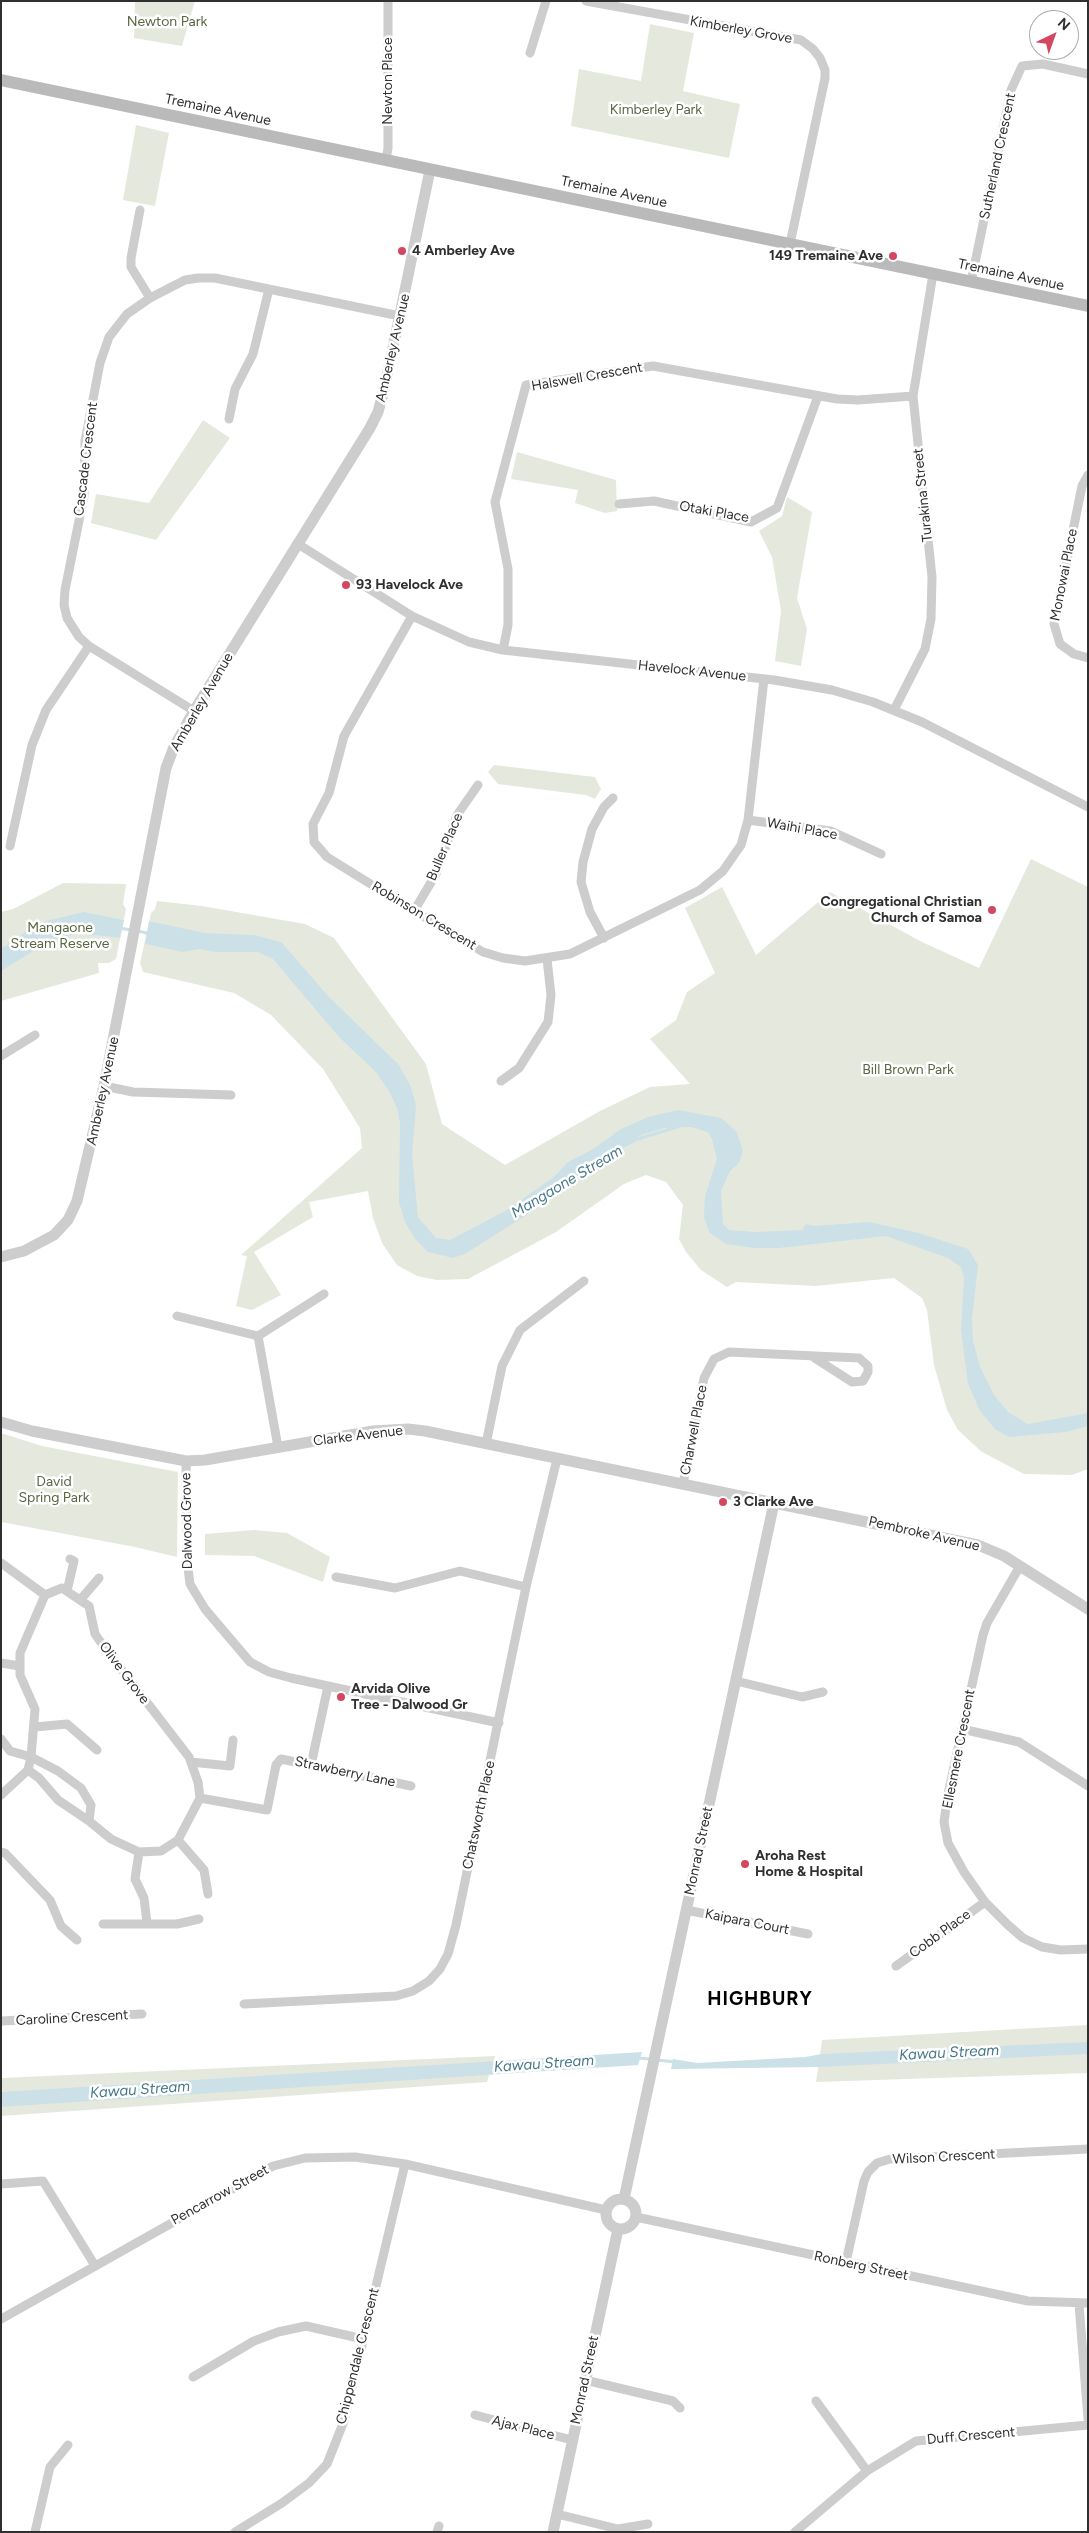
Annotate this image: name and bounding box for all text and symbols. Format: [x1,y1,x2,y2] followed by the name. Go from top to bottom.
[1029,10,1079,60] north arrow
[688,13,794,47] street label: Kimberley Grove
[127,14,207,30] park label: Newton Park
[1054,14,1073,34] text: N
[380,37,396,125] street label: Newton Place
[163,91,273,129] street label: Tremaine Avenue
[976,91,1020,221] street label: Sutherland Crescent
[610,102,702,118] park label: Kimberley Park
[559,173,669,211] street label: Tremaine Avenue
[412,243,515,259] place label: 4 Amberley Ave
[396,245,408,257] marker: 4 Amberley Ave
[769,248,883,264] place label: 149 Tremaine Ave
[887,250,899,262] marker: 149 Tremaine Ave
[956,256,1066,294] street label: Tremaine Avenue
[372,292,414,404] street label: Amberley Avenue
[530,359,644,395] street label: Halswell Crescent
[71,401,101,517] street label: Cascade Crescent
[910,447,936,543] street label: Turakina Street
[678,498,750,526] street label: Otaki Place
[1047,527,1081,623] street label: Monowai Place
[356,577,463,593] place label: 93 Havelock Ave
[340,579,352,591] marker: 93 Havelock Ave
[167,650,237,754] street label: Amberley Avenue
[637,657,747,685] street label: Havelock Avenue
[423,811,467,883] street label: Buller Place
[765,815,839,843] street label: Waihi Place
[369,878,479,954] street label: Robinson Crescent
[820,894,982,926] place label: Congregational Christian Church of Samoa
[986,904,998,916] marker: Congregational Christian Church of Samoa
[11,920,109,952] park label: Mangaone Stream Reserve
[83,1035,123,1147] street label: Amberley Avenue
[862,1062,954,1078] park label: Bill Brown Park
[508,1142,626,1222] water label: Mangaone Stream
[677,1384,711,1476] street label: Charwell Place
[312,1422,404,1450] street label: Clarke Avenue
[178,1473,196,1569] street label: Dalwood Grove
[19,1474,89,1506] park label: David Spring Park
[733,1494,813,1510] place label: 3 Clarke Ave
[717,1496,729,1508] marker: 3 Clarke Ave
[867,1513,981,1555] street label: Pembroke Avenue
[95,1639,153,1707] street label: Olive Grove
[351,1681,468,1714] place label: Arvida Olive Tree - Dalwood Gr
[939,1688,979,1810] street label: Ellesmere Crescent
[335,1691,347,1703] marker: Arvida Olive Tree - Dalwood Gr
[293,1753,397,1791] street label: Strawberry Lane
[459,1759,499,1871] street label: Chatsworth Place
[681,1805,717,1897] street label: Monrad Street
[755,1848,863,1880] place label: Aroha Rest Home & Hospital
[739,1858,751,1870] marker: Aroha Rest Home & Hospital
[703,1906,791,1938] street label: Kaipara Court
[906,1906,974,1962] street label: Cobb Place
[706,1988,814,2010] district label: HIGHBURY
[15,2007,129,2029] street label: Caroline Crescent
[898,2041,1000,2065] water label: Kawau Stream
[493,2052,595,2076] water label: Kawau Stream
[89,2078,191,2102] water label: Kawau Stream
[892,2146,996,2168] street label: Wilson Crescent
[168,2161,272,2229] street label: Pencarrow Street
[812,2248,910,2284] street label: Ronberg Street
[333,2286,383,2426] street label: Chippendale Crescent
[567,2334,603,2426] street label: Monrad Street
[490,2412,556,2444] street label: Ajax Place
[926,2424,1016,2448] street label: Duff Crescent

